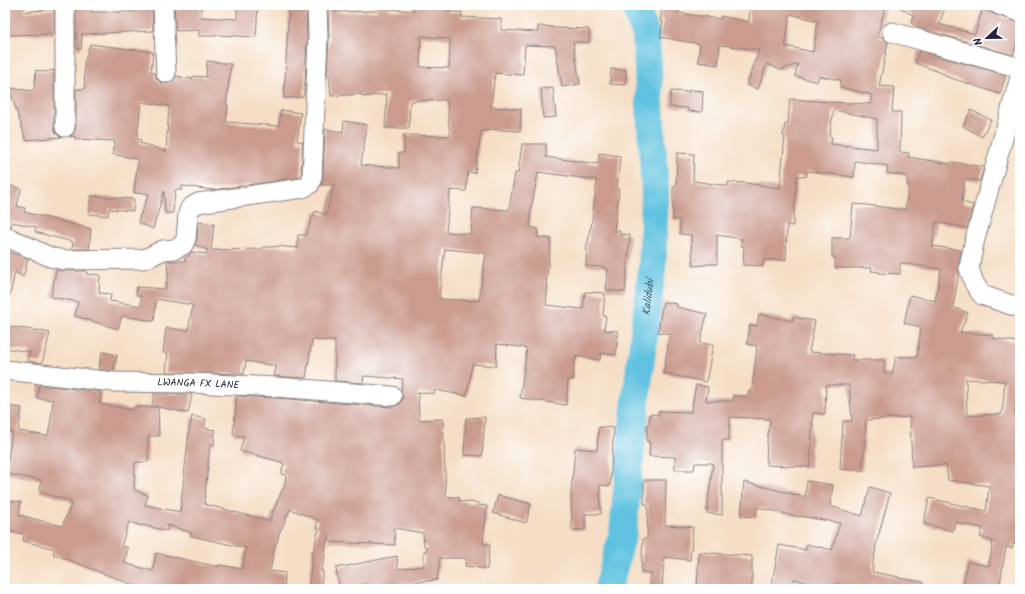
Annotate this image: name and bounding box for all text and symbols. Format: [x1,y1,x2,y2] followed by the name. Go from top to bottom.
[967,18,1007,58] north arrow
[969,35,988,48] text: N
[637,276,660,316] water label: Kalidubi
[157,375,241,393] street label: LWANGA FX LANE

